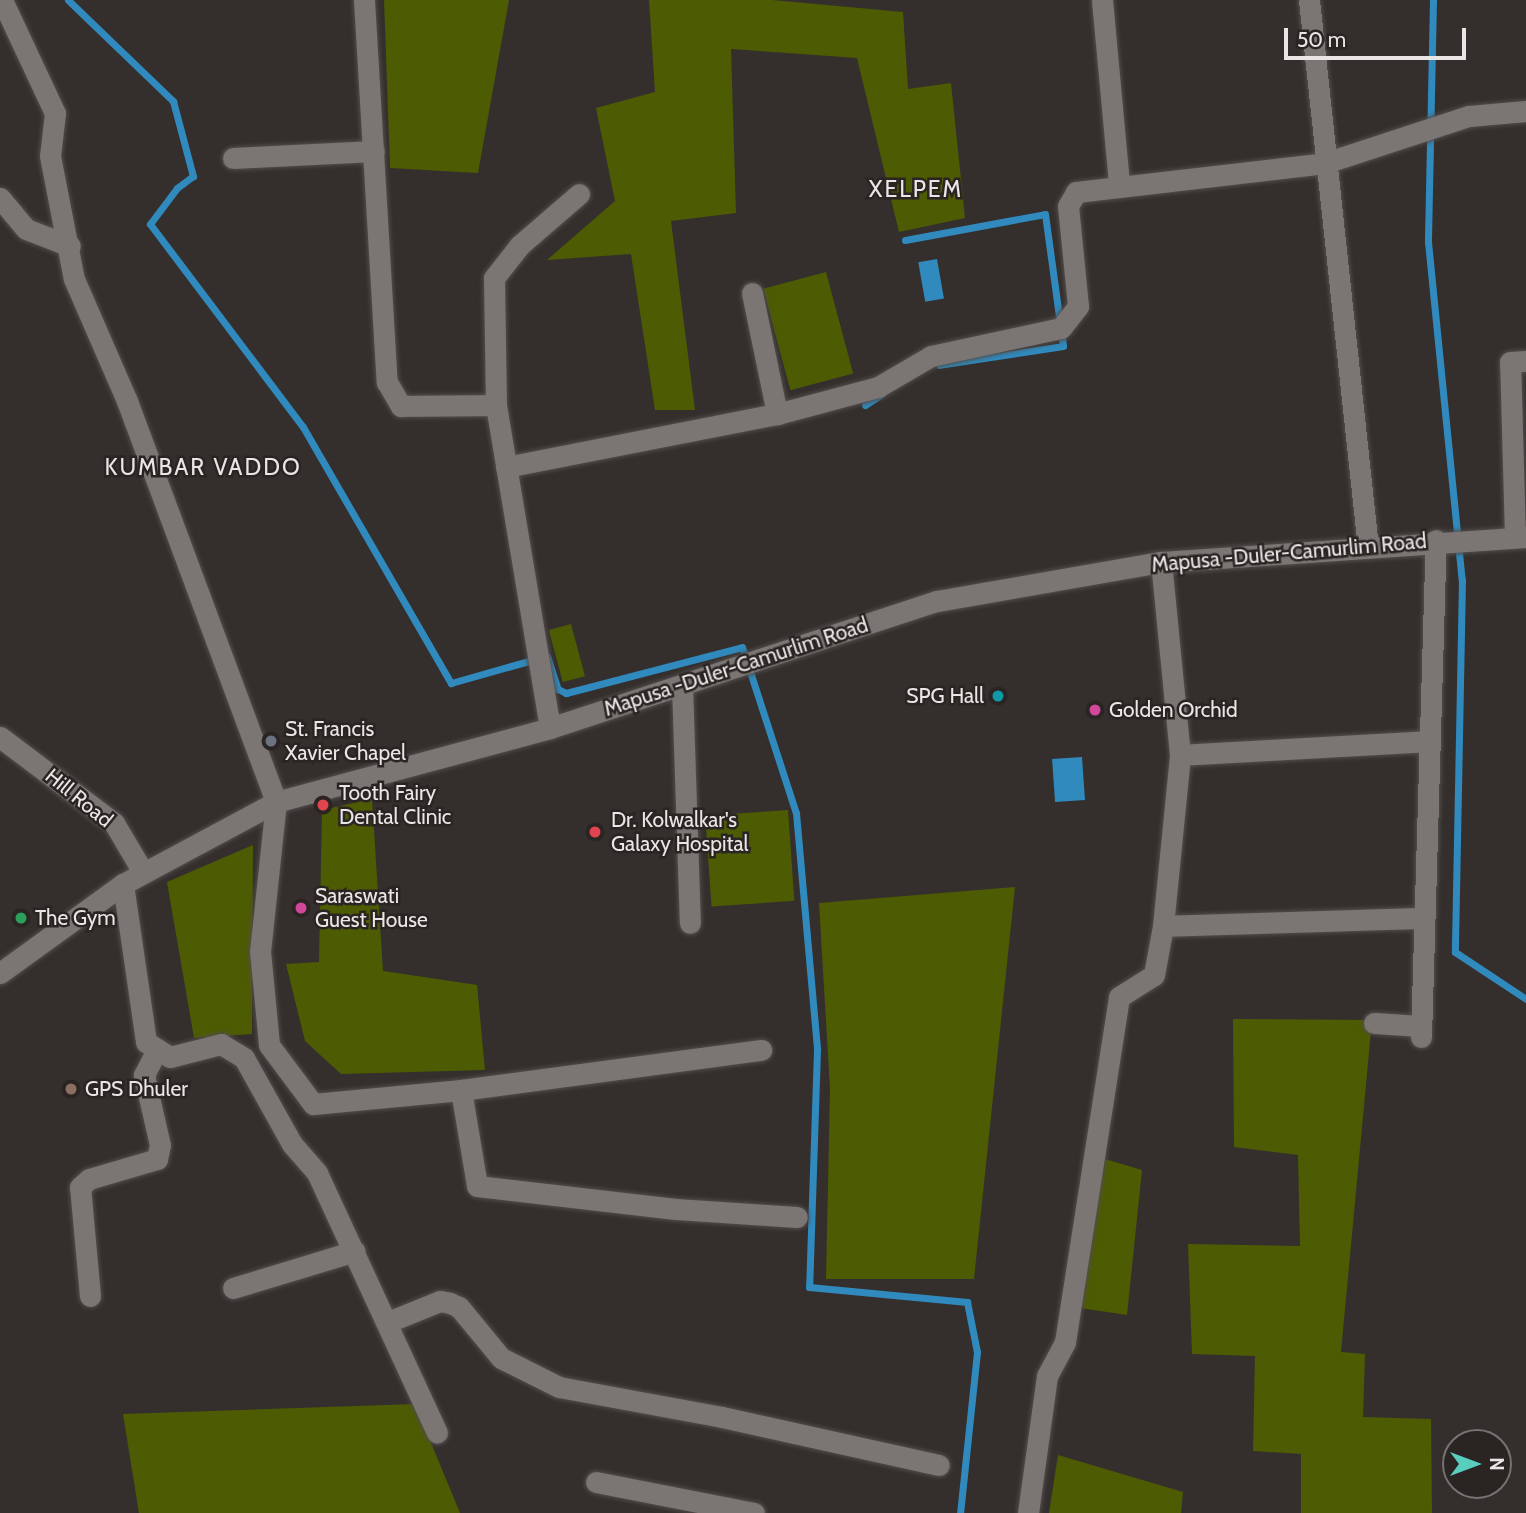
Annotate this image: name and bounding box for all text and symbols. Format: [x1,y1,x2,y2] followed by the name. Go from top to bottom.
[1288,14,1470,58] scale bar
[1297,27,1346,52] text: 50 m
[870,175,962,203] district label: XELPEM
[106,453,300,481] district label: KUMBAR VADDO
[1150,528,1428,578] street label: Mapusa -Duler-Camurlim Road
[601,612,871,722] street label: Mapusa -Duler-Camurlim Road
[906,683,984,709] place label: SPG Hall
[990,688,1006,704] marker: SPG Hall
[1109,697,1238,723] place label: Golden Orchid
[1087,702,1103,718] marker: Golden Orchid
[285,716,406,766] place label: St. Francis Xavier Chapel
[263,733,279,749] marker: St. Francis Xavier Chapel
[40,763,118,833] street label: Hill Road
[339,780,451,830] place label: Tooth Fairy Dental Clinic
[313,795,333,815] marker: Tooth Fairy Dental Clinic
[611,807,749,857] place label: Dr. Kolwalkar's Galaxy Hospital
[585,822,605,842] marker: Dr. Kolwalkar's Galaxy Hospital
[315,883,428,933] place label: Saraswati Guest House
[293,900,309,916] marker: Saraswati Guest House
[35,905,116,931] place label: The Gym
[13,910,29,926] marker: The Gym
[85,1076,188,1102] place label: GPS Dhuler
[63,1081,79,1097] marker: GPS Dhuler
[1442,1429,1512,1499] north arrow
[1485,1457,1508,1471] text: N

